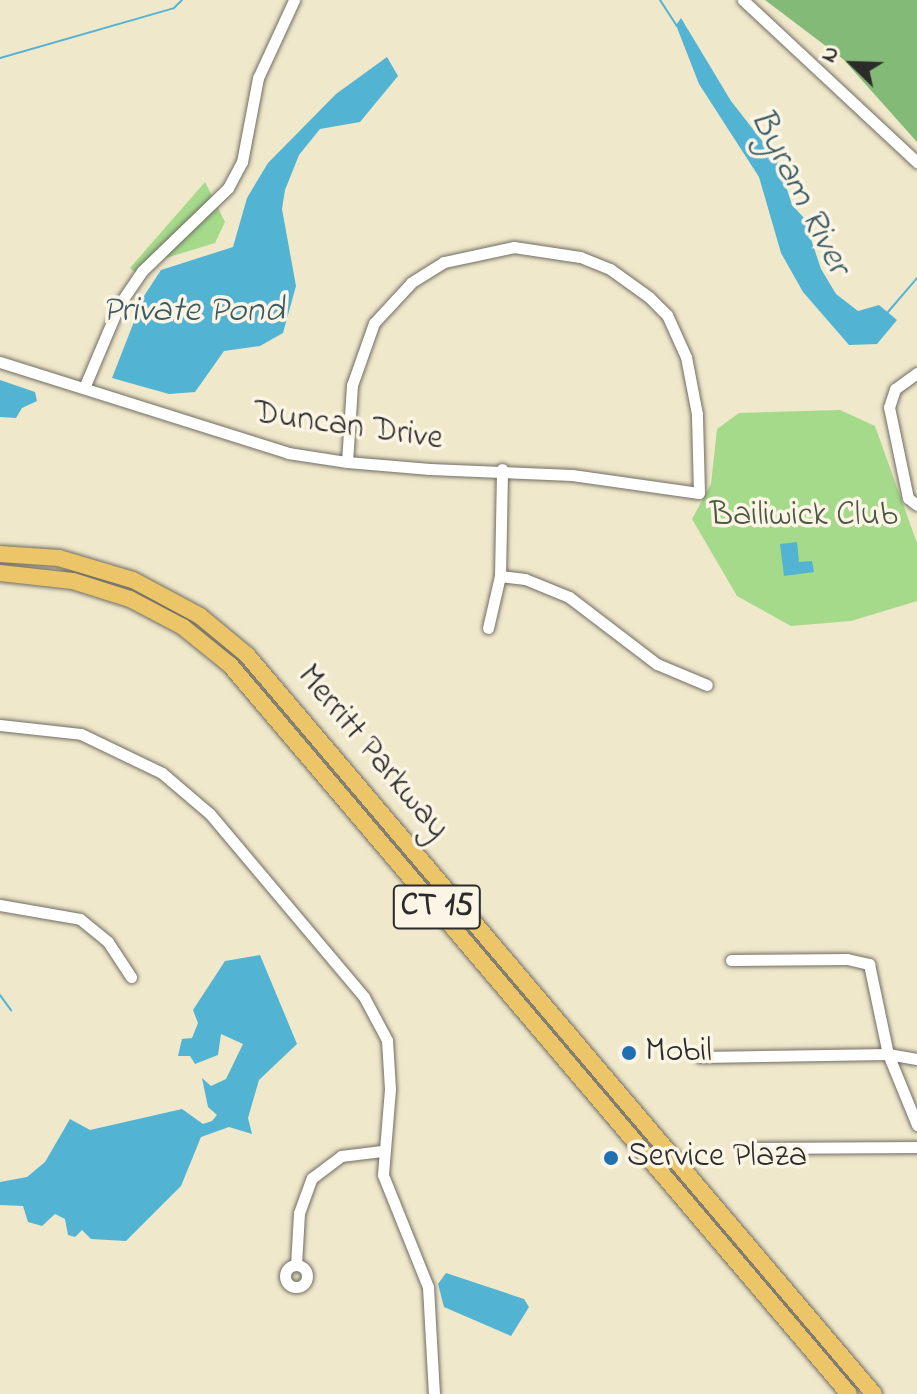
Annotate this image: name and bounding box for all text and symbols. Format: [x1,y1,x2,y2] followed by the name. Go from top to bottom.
[813,24,893,104] north arrow
[813,42,849,68] text: N
[739,102,859,282] water label: Byram River
[102,290,284,334] water label: Private Pond
[251,394,445,460] street label: Duncan Drive
[710,497,898,537] park label: Bailiwick Club
[287,657,457,849] street label: Merritt Parkway
[391,879,483,935] road number: CT 15
[645,1033,712,1073] place label: Mobil
[620,1044,638,1062] marker: Mobil
[627,1138,807,1178] place label: Service Plaza
[602,1149,620,1167] marker: Service Plaza

